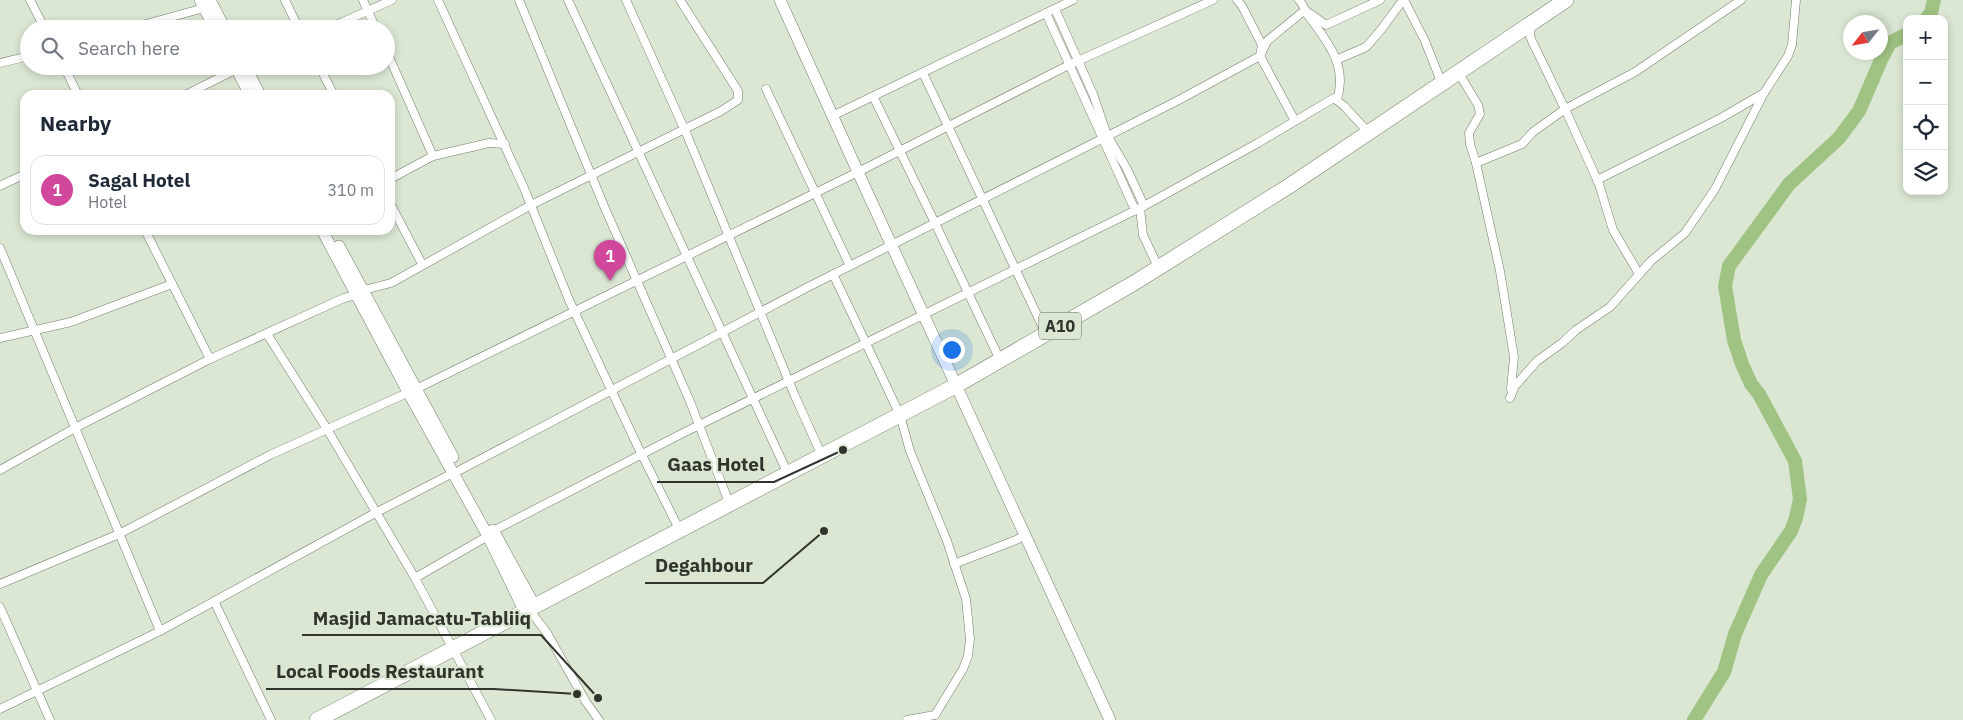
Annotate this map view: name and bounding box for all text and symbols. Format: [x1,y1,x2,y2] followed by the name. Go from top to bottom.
[1843,15,1888,60] north arrow
[1903,15,1948,195] map controls
[1903,15,1948,60] button: +
[20,20,395,75] search box
[38,34,66,62] icon: search
[78,36,180,60] text: Search here
[1903,60,1948,105] button: −
[1903,105,1948,150] button: locate
[40,109,111,137] text: Nearby
[1903,150,1948,195] button: layers
[88,168,190,192] text: Sagal Hotel
[52,180,62,200] text: 1
[327,180,374,200] text: 310 m
[88,192,127,212] text: Hotel
[594,240,626,281] pin: 1
[1039,312,1081,340] road number: A10
[939,337,965,363] your location
[657,448,774,482] callout: Gaas Hotel
[667,452,765,476] text: Gaas Hotel
[645,549,763,583] callout: Degahbour
[655,553,753,577] text: Degahbour
[302,601,541,635] callout: Masjid Jamacatu-Tabliiq
[313,606,531,630] text: Masjid Jamacatu-Tabliiq
[266,655,494,689] callout: Local Foods Restaurant
[276,659,484,683] text: Local Foods Restaurant

